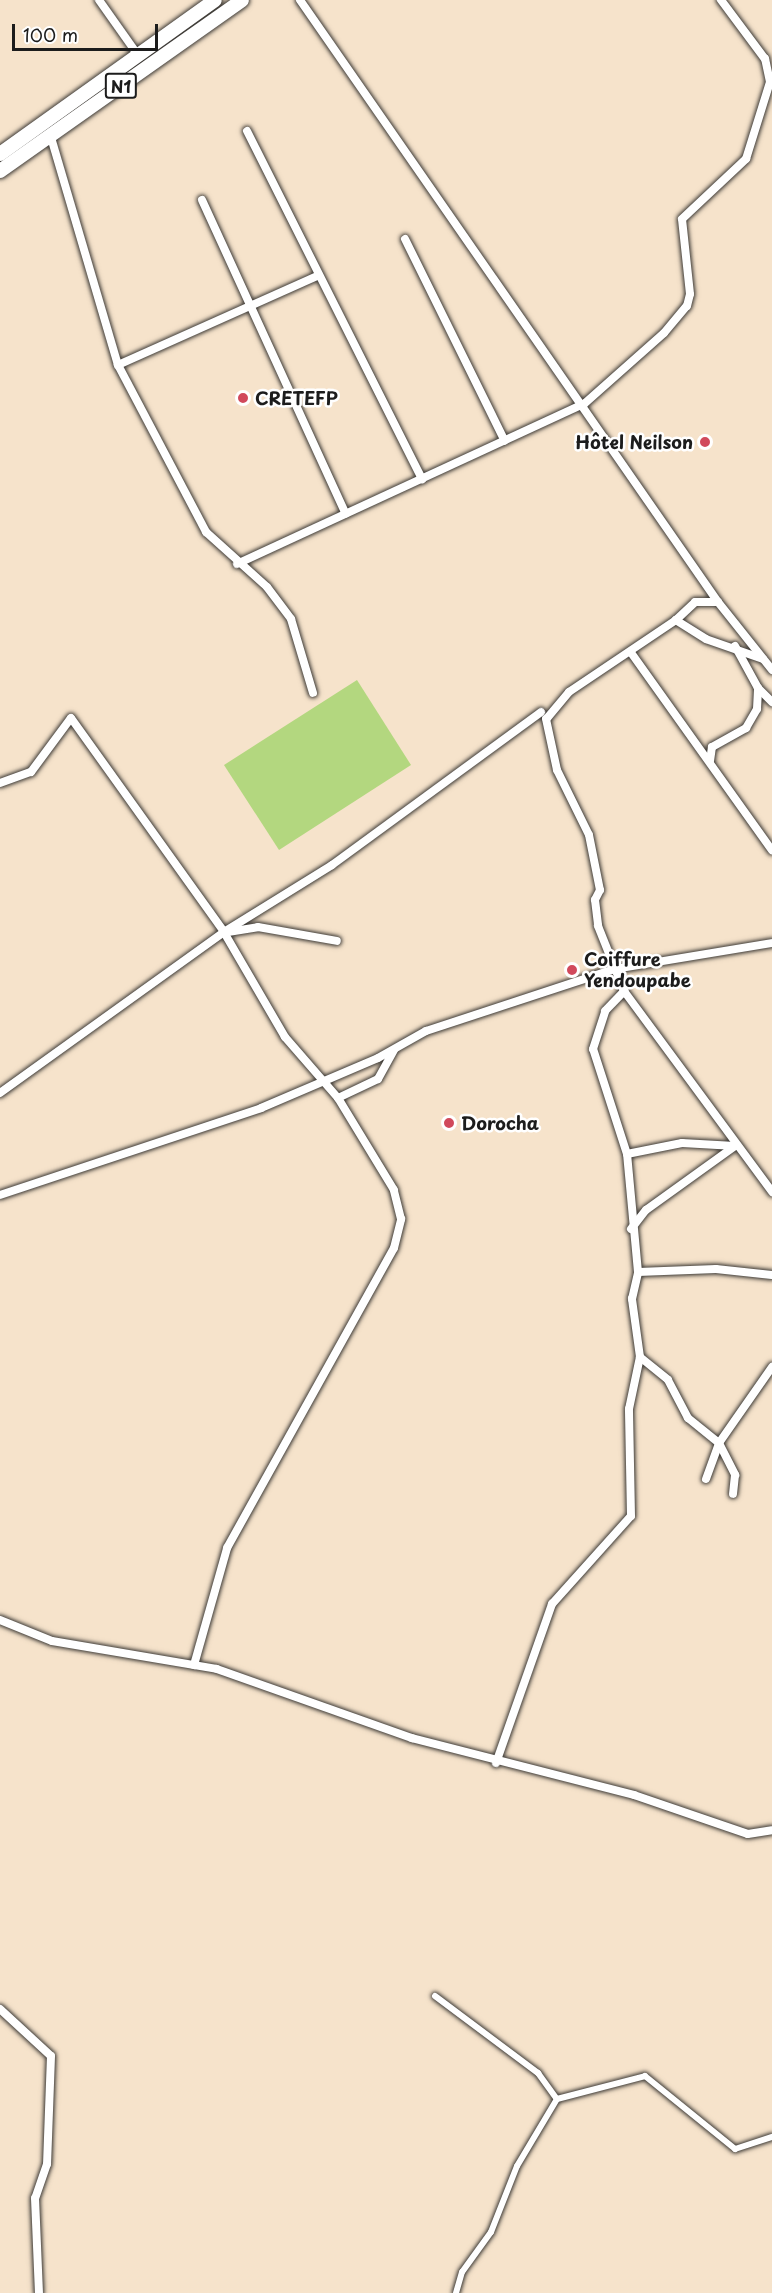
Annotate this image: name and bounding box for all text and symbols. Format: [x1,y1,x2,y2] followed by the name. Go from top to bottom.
[15,12,160,50] scale bar
[23,21,78,48] text: 100 m
[104,73,138,99] road number: N1
[255,387,338,409] place label: CRETEFP
[236,391,250,405] marker: CRETEFP
[573,431,693,453] place label: Hôtel Neilson
[698,435,712,449] marker: Hôtel Neilson
[584,949,691,992] place label: Coiffure Yendoupabe
[565,963,579,977] marker: Coiffure Yendoupabe
[461,1112,539,1134] place label: Dorocha
[442,1116,456,1130] marker: Dorocha

